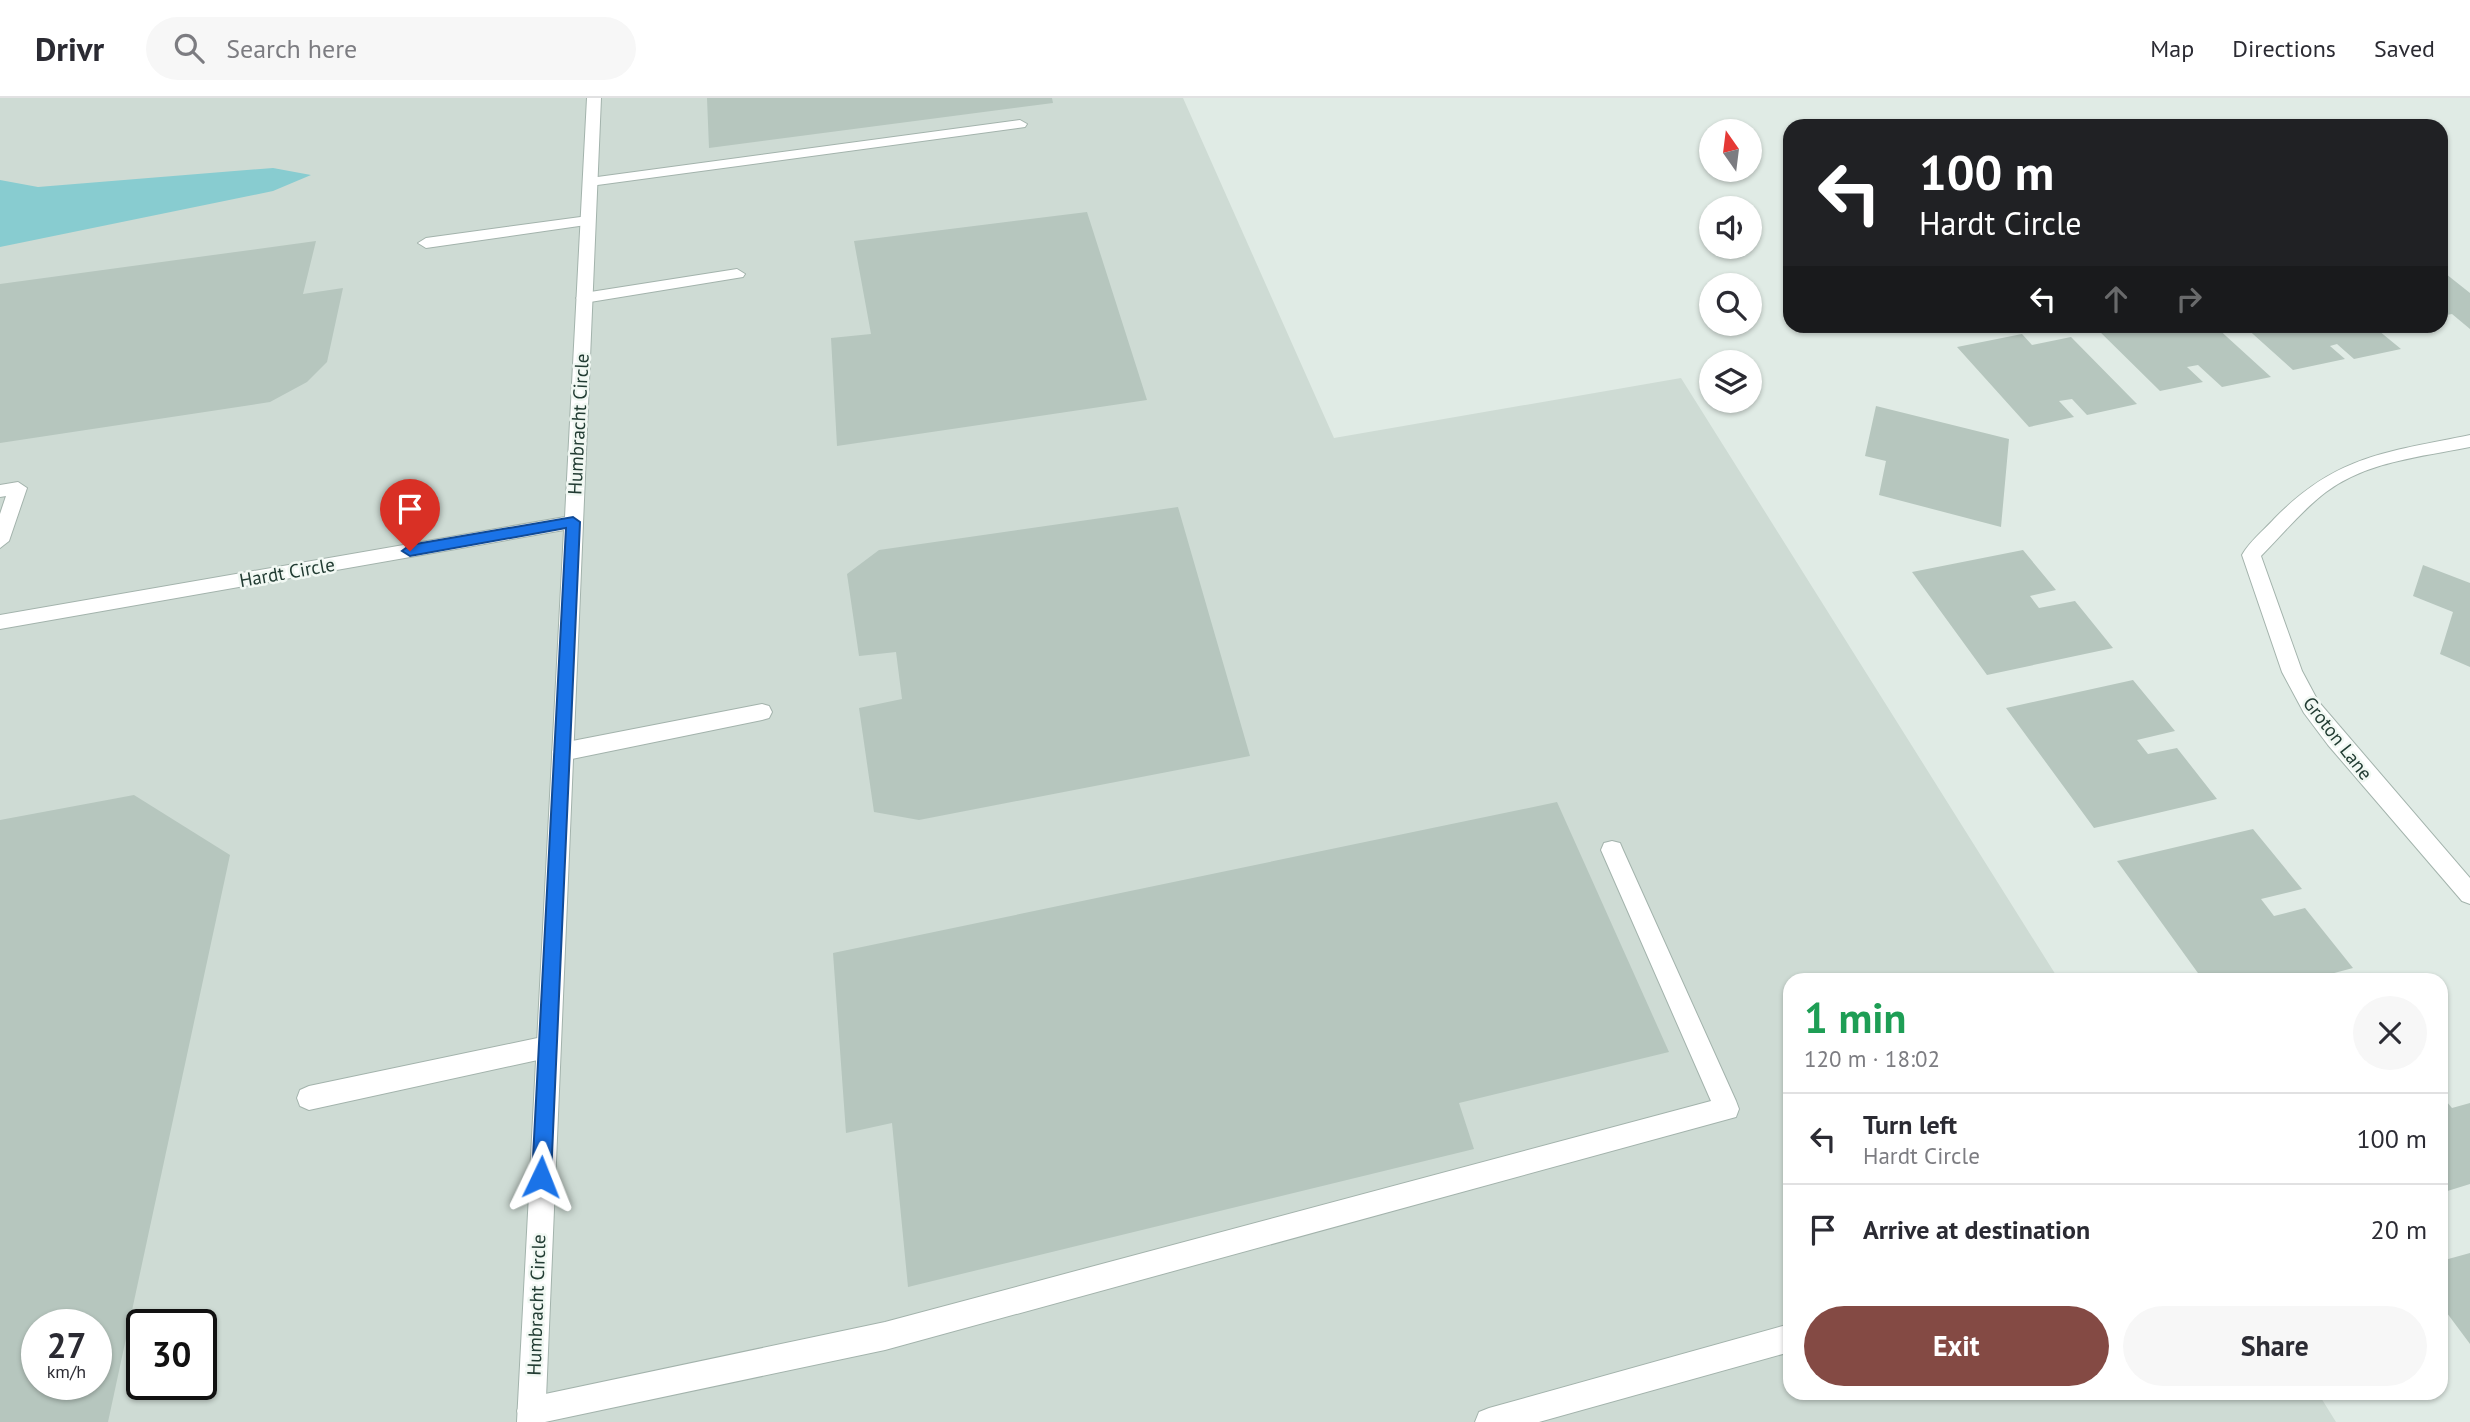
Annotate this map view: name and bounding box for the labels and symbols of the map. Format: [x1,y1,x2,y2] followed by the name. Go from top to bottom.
[1699,119,1762,182] north arrow
[562,353,594,495] street label: Humbracht Circle
[380,479,440,551] pin
[237,552,337,592] street label: Hardt Circle
[2298,692,2378,784] street label: Groton Lane
[504,1140,578,1214] position arrow
[522,1234,550,1376] street label: Humbracht Circle
[126,1309,217,1400] speed limit sign: 30

